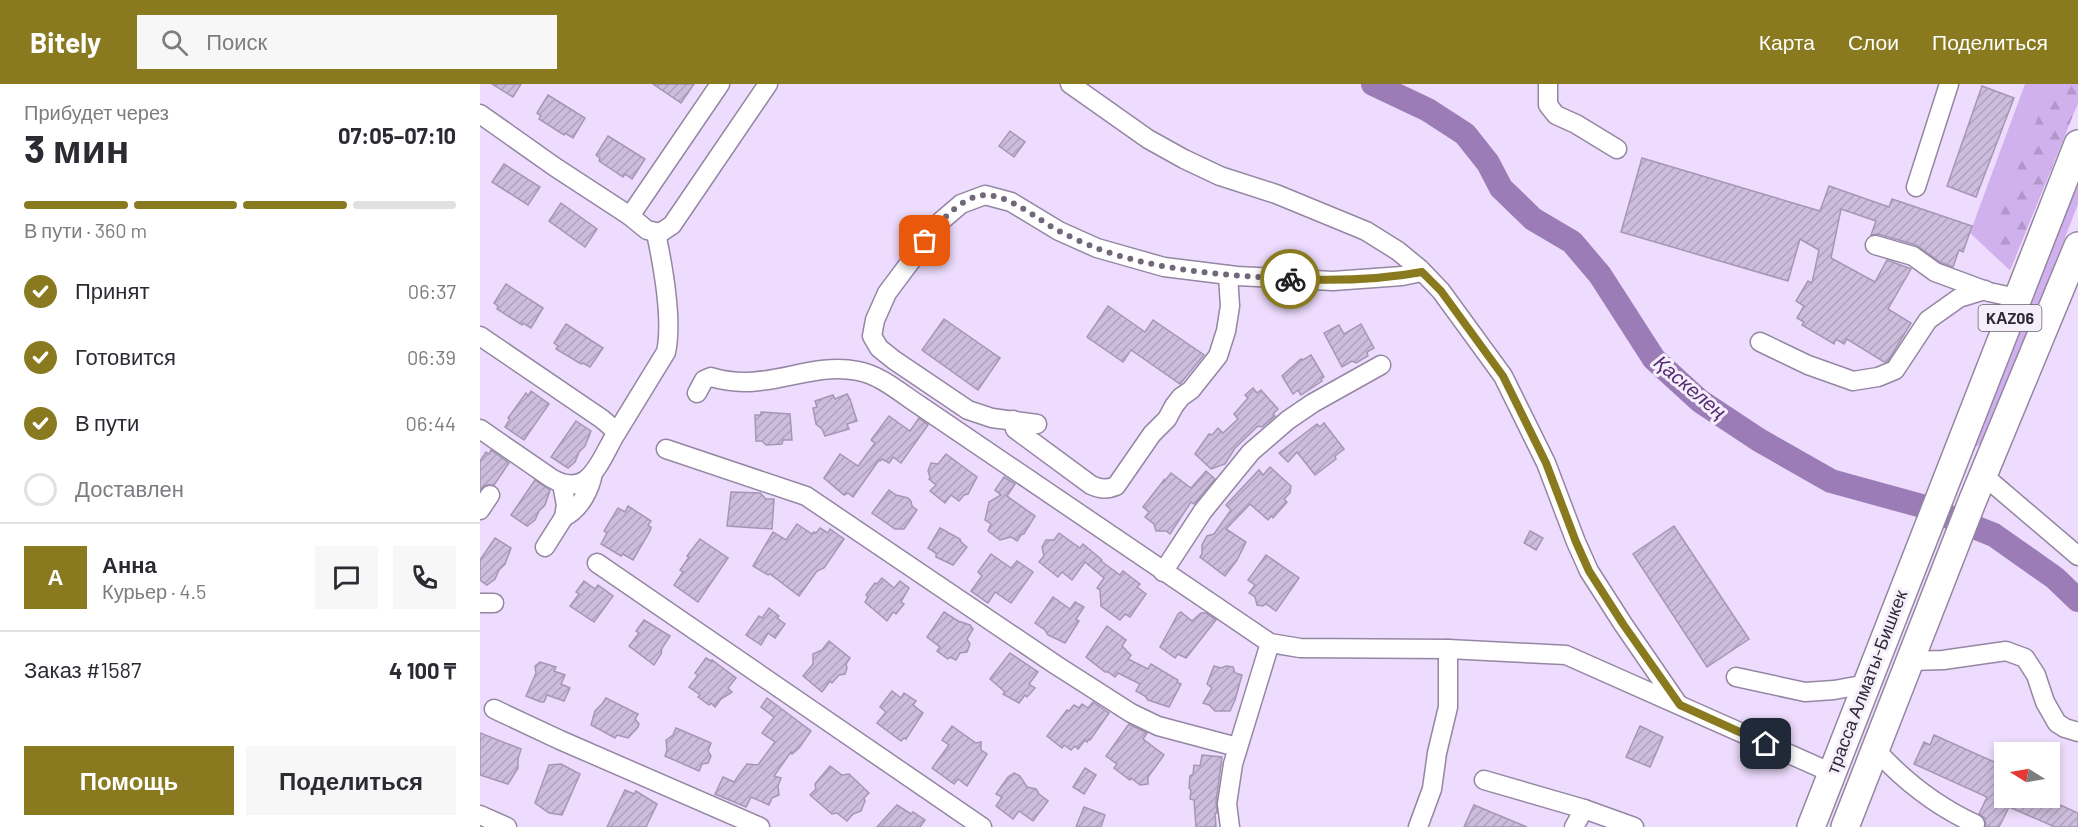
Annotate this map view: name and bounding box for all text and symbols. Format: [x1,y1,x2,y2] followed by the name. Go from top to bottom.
[137,15,557,69] search box
[30,25,101,59] text: Bitely
[158,26,191,59] icon: search
[206,28,267,54] text: Поиск
[1759,29,1815,54] text: Карта
[1848,29,1899,54] text: Слои
[1932,29,2048,54] text: Поделиться
[24,100,169,124] text: Прибудет через
[338,122,456,148] text: 07:05–07:10
[24,124,129,171] text: 3 мин
[899,215,950,266] pin
[24,218,147,242] text: В пути · 360 m
[908,224,941,257] icon: bag
[1260,249,1320,309] courier
[1274,263,1307,296] icon: bike
[24,275,57,308] icon: check
[75,277,149,303] text: Принят
[408,279,456,303] text: 06:37
[1978,305,2042,331] road number: KАZ06
[24,341,57,374] icon: check
[75,343,176,369] text: Готовится
[407,345,456,369] text: 06:39
[1650,349,1731,423] water label: Қаскелең
[24,407,57,440] icon: check
[75,409,139,435] text: В пути
[406,411,456,435] text: 06:44
[75,475,184,501] text: Доставлен
[315,546,378,609] button: chat
[393,546,456,609] button: phone
[102,551,157,577] text: Анна
[48,563,63,589] text: А
[102,579,206,603] text: Курьер · 4.5
[1821,587,1911,777] street label: трасса Алматы-Бишкек
[24,656,141,682] text: Заказ #1587
[389,657,456,683] text: 4 100 ₸
[1740,718,1791,769] pin
[1749,727,1782,760] icon: home
[1994,742,2060,808] north arrow
[1994,742,2060,808] map controls
[24,746,234,815] button: Помощь
[246,746,456,815] button: Поделиться

